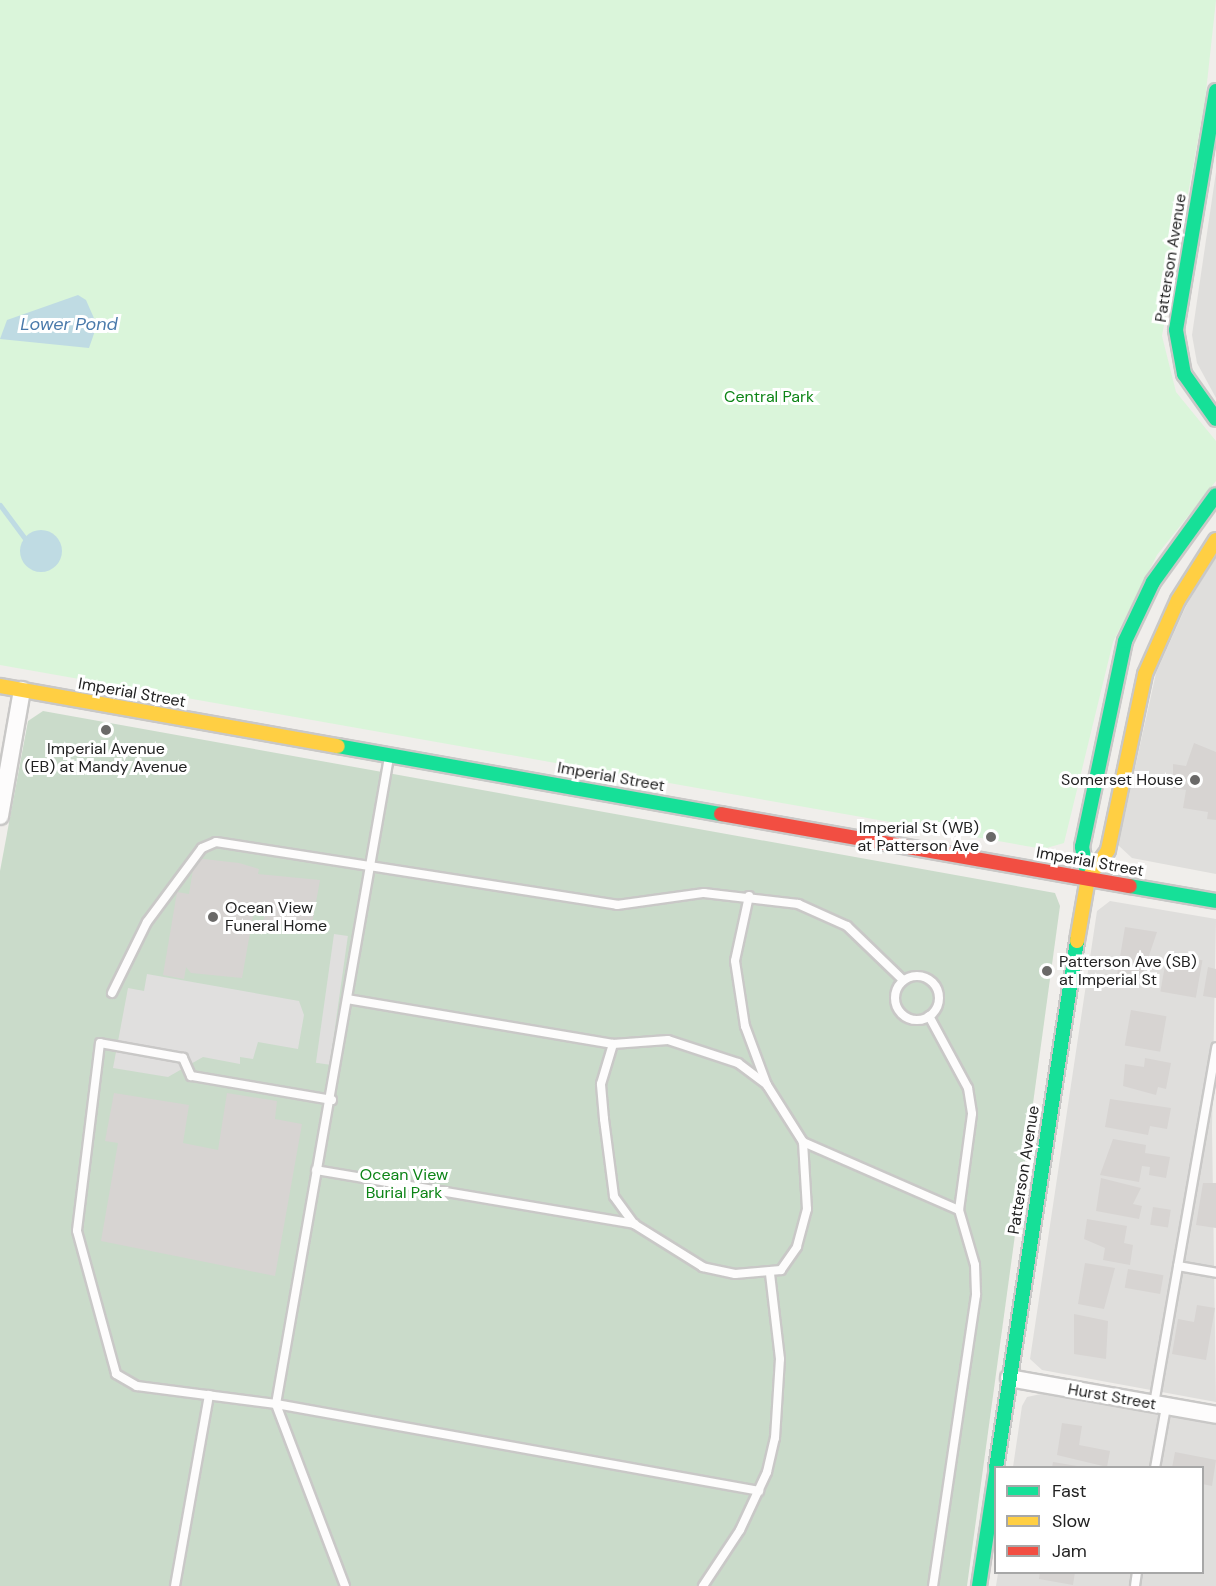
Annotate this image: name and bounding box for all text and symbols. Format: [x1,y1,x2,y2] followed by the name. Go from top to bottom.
[1151,192,1191,324] street label: Patterson Avenue
[20,313,118,335] water label: Lower Pond
[724,387,814,407] park label: Central Park
[77,674,187,712] street label: Imperial Street
[99,723,113,737] marker: Imperial Avenue (EB) at Mandy Avenue
[25,739,187,777] place label: Imperial Avenue (EB) at Mandy Avenue
[556,758,666,796] street label: Imperial Street
[1061,770,1183,790] place label: Somerset House
[1188,773,1202,787] marker: Somerset House
[857,818,979,856] place label: Imperial St (WB) at Patterson Ave
[984,830,998,844] marker: Imperial St (WB) at Patterson Ave
[1035,843,1145,881] street label: Imperial Street
[225,898,327,936] place label: Ocean View Funeral Home
[206,910,220,924] marker: Ocean View Funeral Home
[1059,952,1197,990] place label: Patterson Ave (SB) at Imperial St
[1040,964,1054,978] marker: Patterson Ave (SB) at Imperial St
[1004,1104,1044,1236] street label: Patterson Avenue
[360,1165,448,1203] park label: Ocean View Burial Park
[1066,1380,1158,1414] street label: Hurst Street
[994,1466,1204,1574] legend
[1052,1479,1087,1503] text: Fast
[1052,1509,1091,1533] text: Slow
[1052,1539,1087,1563] text: Jam

